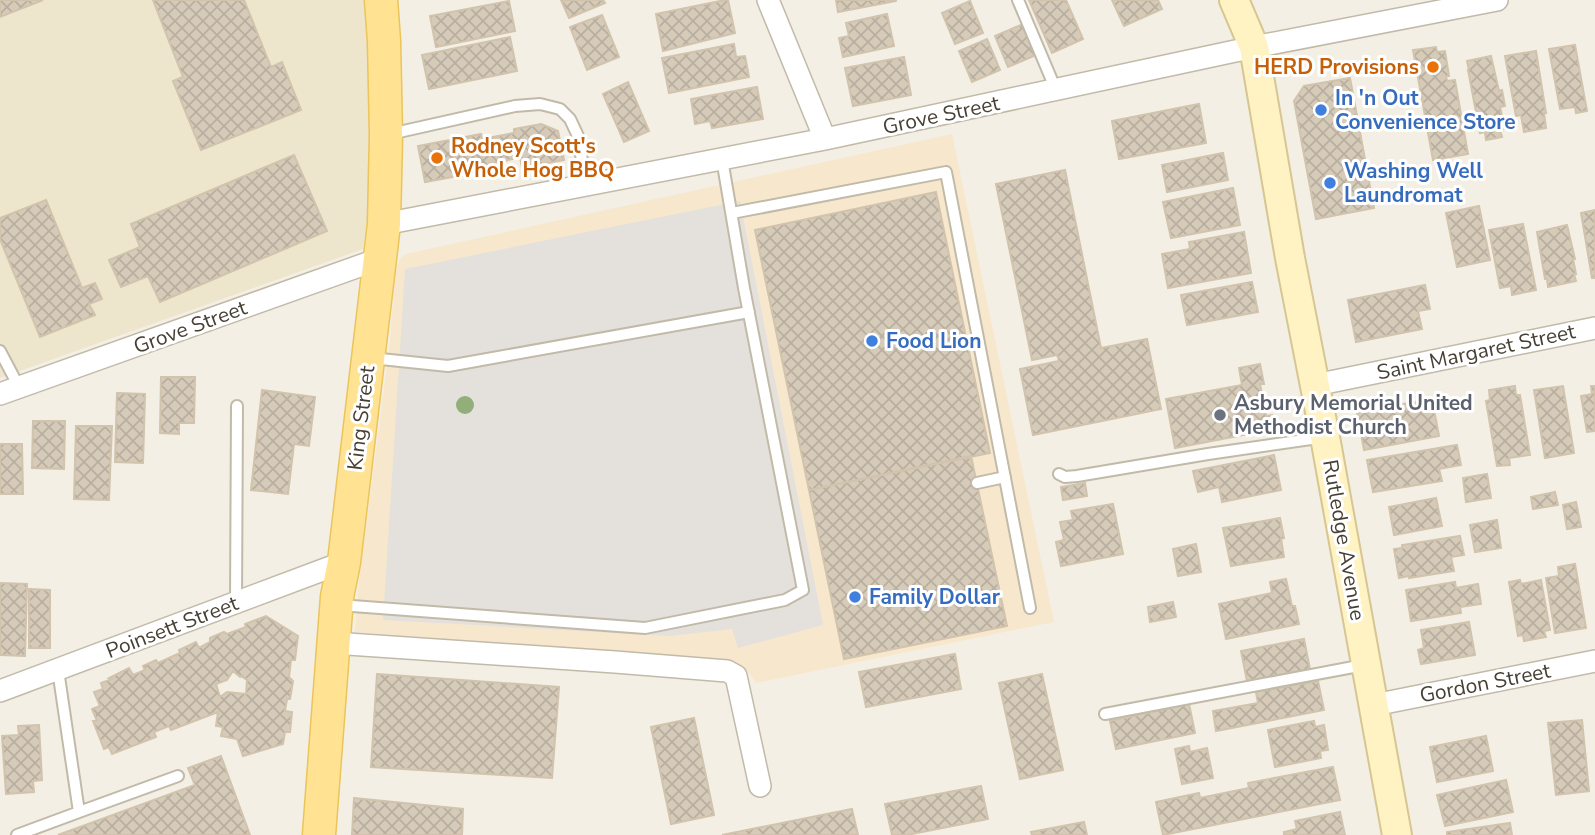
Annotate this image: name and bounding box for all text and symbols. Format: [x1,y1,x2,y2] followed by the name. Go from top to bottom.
[1254,53,1419,81] place label: HERD Provisions
[1425,59,1441,75] marker: HERD Provisions
[1335,84,1516,136] place label: In 'n Out Convenience Store
[880,89,1003,141] street label: Grove Street
[1313,102,1329,118] marker: In 'n Out Convenience Store
[451,132,614,184] place label: Rodney Scott's Whole Hog BBQ
[429,150,445,166] marker: Rodney Scott's Whole Hog BBQ
[1344,157,1483,209] place label: Washing Well Laundromat
[1322,175,1338,191] marker: Washing Well Laundromat
[129,293,251,360] street label: Grove Street
[1374,317,1578,387] street label: Saint Margaret Street
[886,327,981,355] place label: Food Lion
[864,333,880,349] marker: Food Lion
[341,364,381,472] street label: King Street
[1234,389,1473,441] place label: Asbury Memorial United Methodist Church
[1212,407,1228,423] marker: Asbury Memorial United Methodist Church
[1316,457,1372,623] street label: Rutledge Avenue
[869,583,1001,611] place label: Family Dollar
[102,589,243,665] street label: Poinsett Street
[847,589,863,605] marker: Family Dollar
[1417,656,1554,709] street label: Gordon Street

